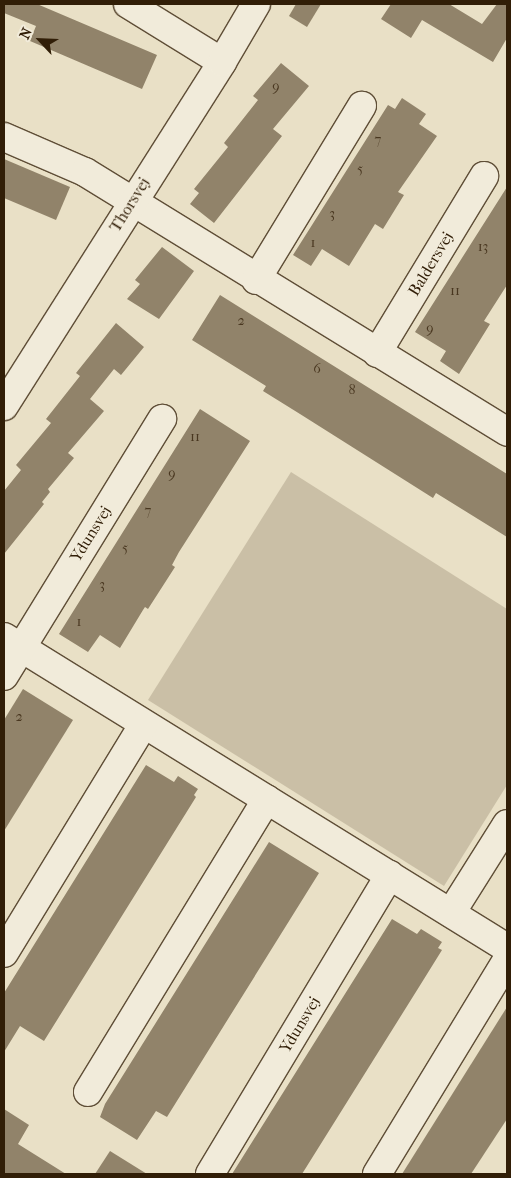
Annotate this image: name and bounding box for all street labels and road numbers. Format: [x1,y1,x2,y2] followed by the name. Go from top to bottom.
[106,174,154,236] street label: Thorsvej
[404,229,458,299] street label: Baldersvej
[66,503,116,565] street label: Ydunsvej
[276,993,324,1057] street label: Ydunsvej

